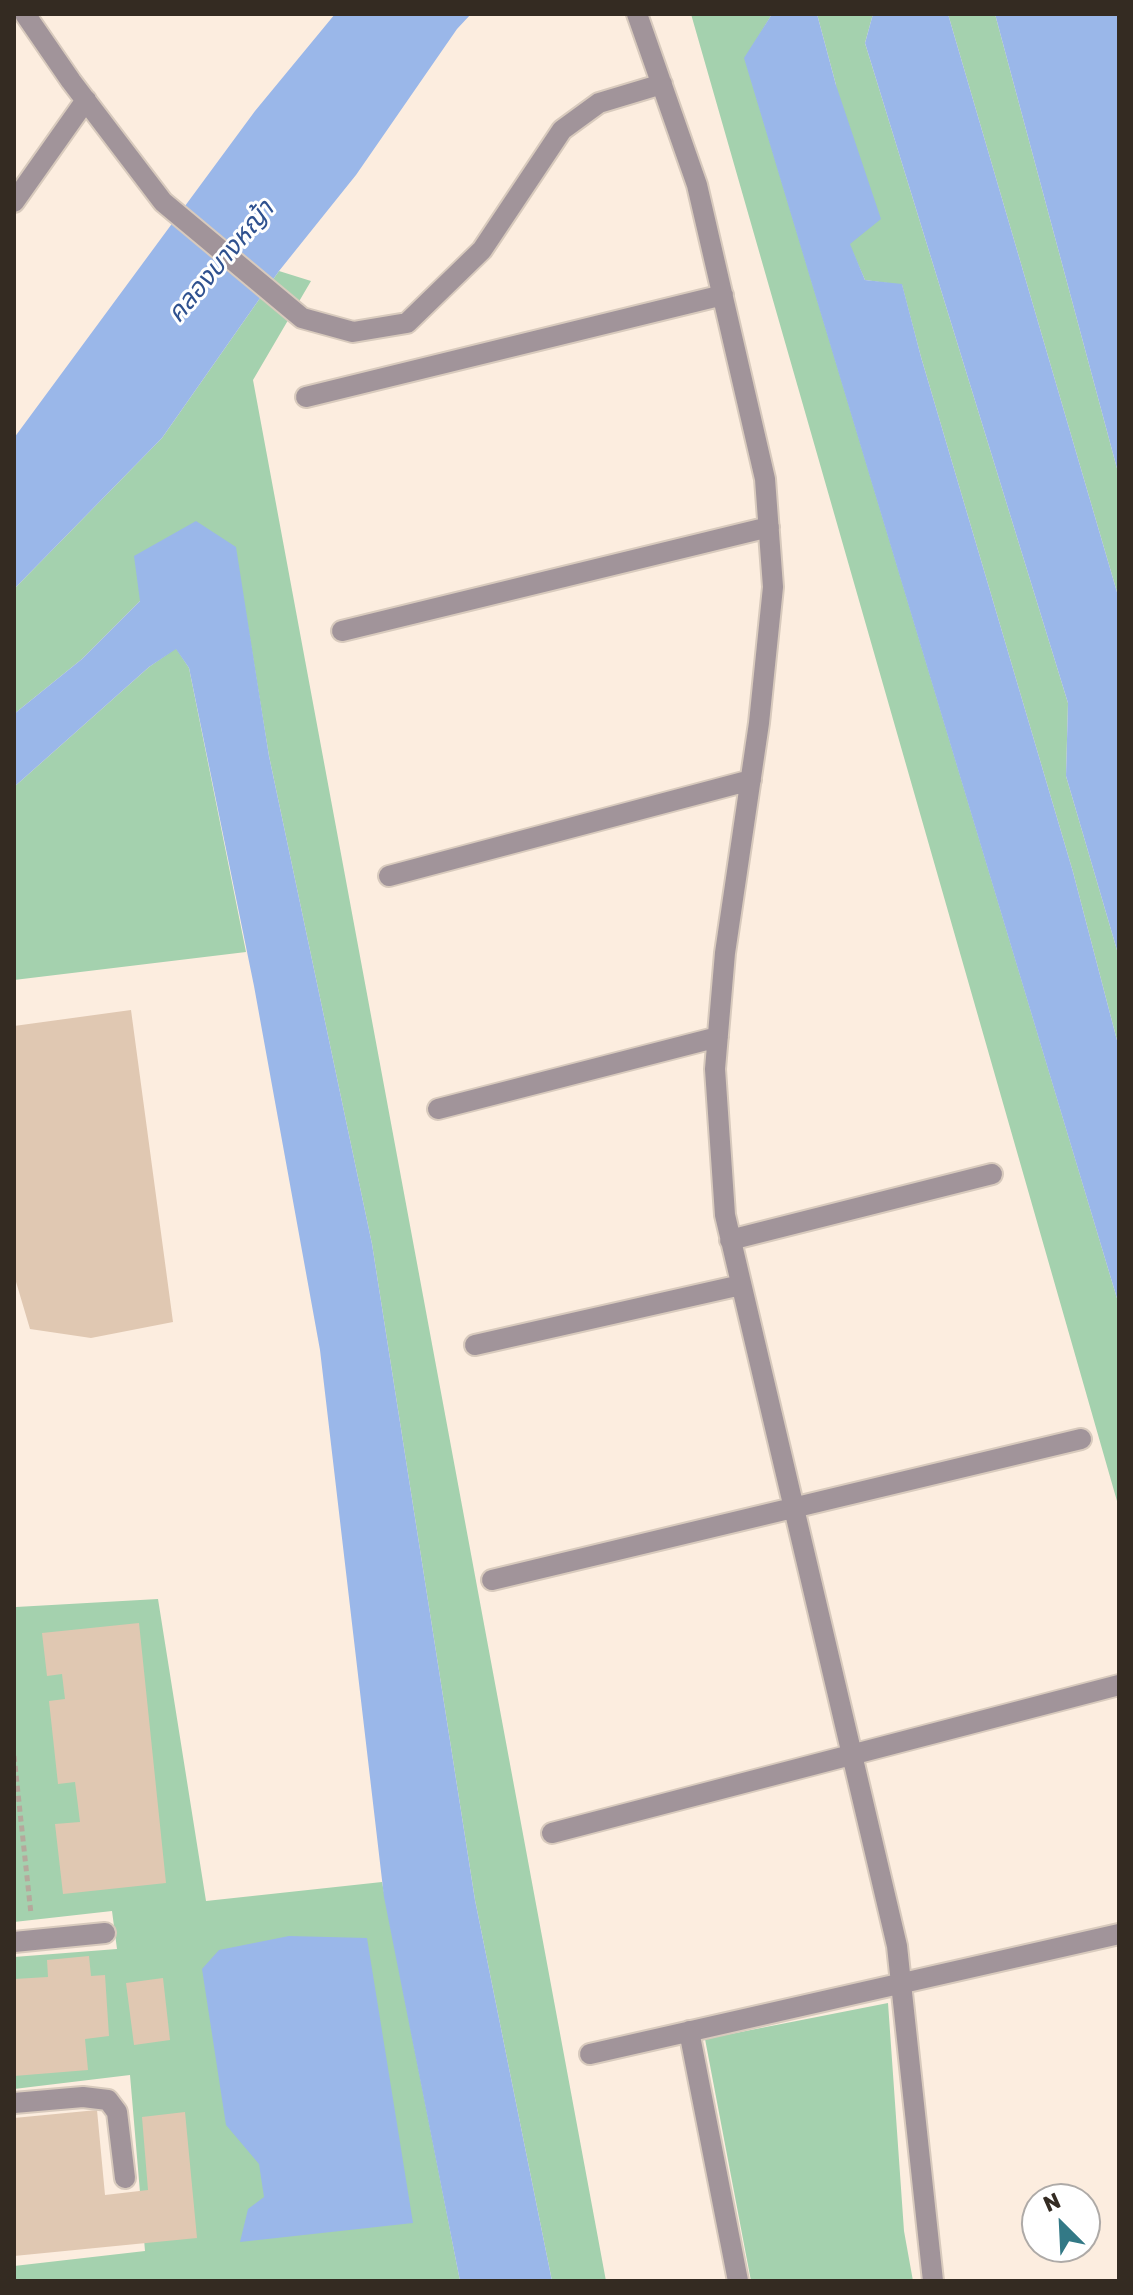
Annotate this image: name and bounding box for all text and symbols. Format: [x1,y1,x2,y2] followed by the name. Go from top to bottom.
[161,195,281,329] water label: คลองบางหญ้า
[1021,2183,1101,2263] north arrow
[1039,2187,1065,2218] text: N

